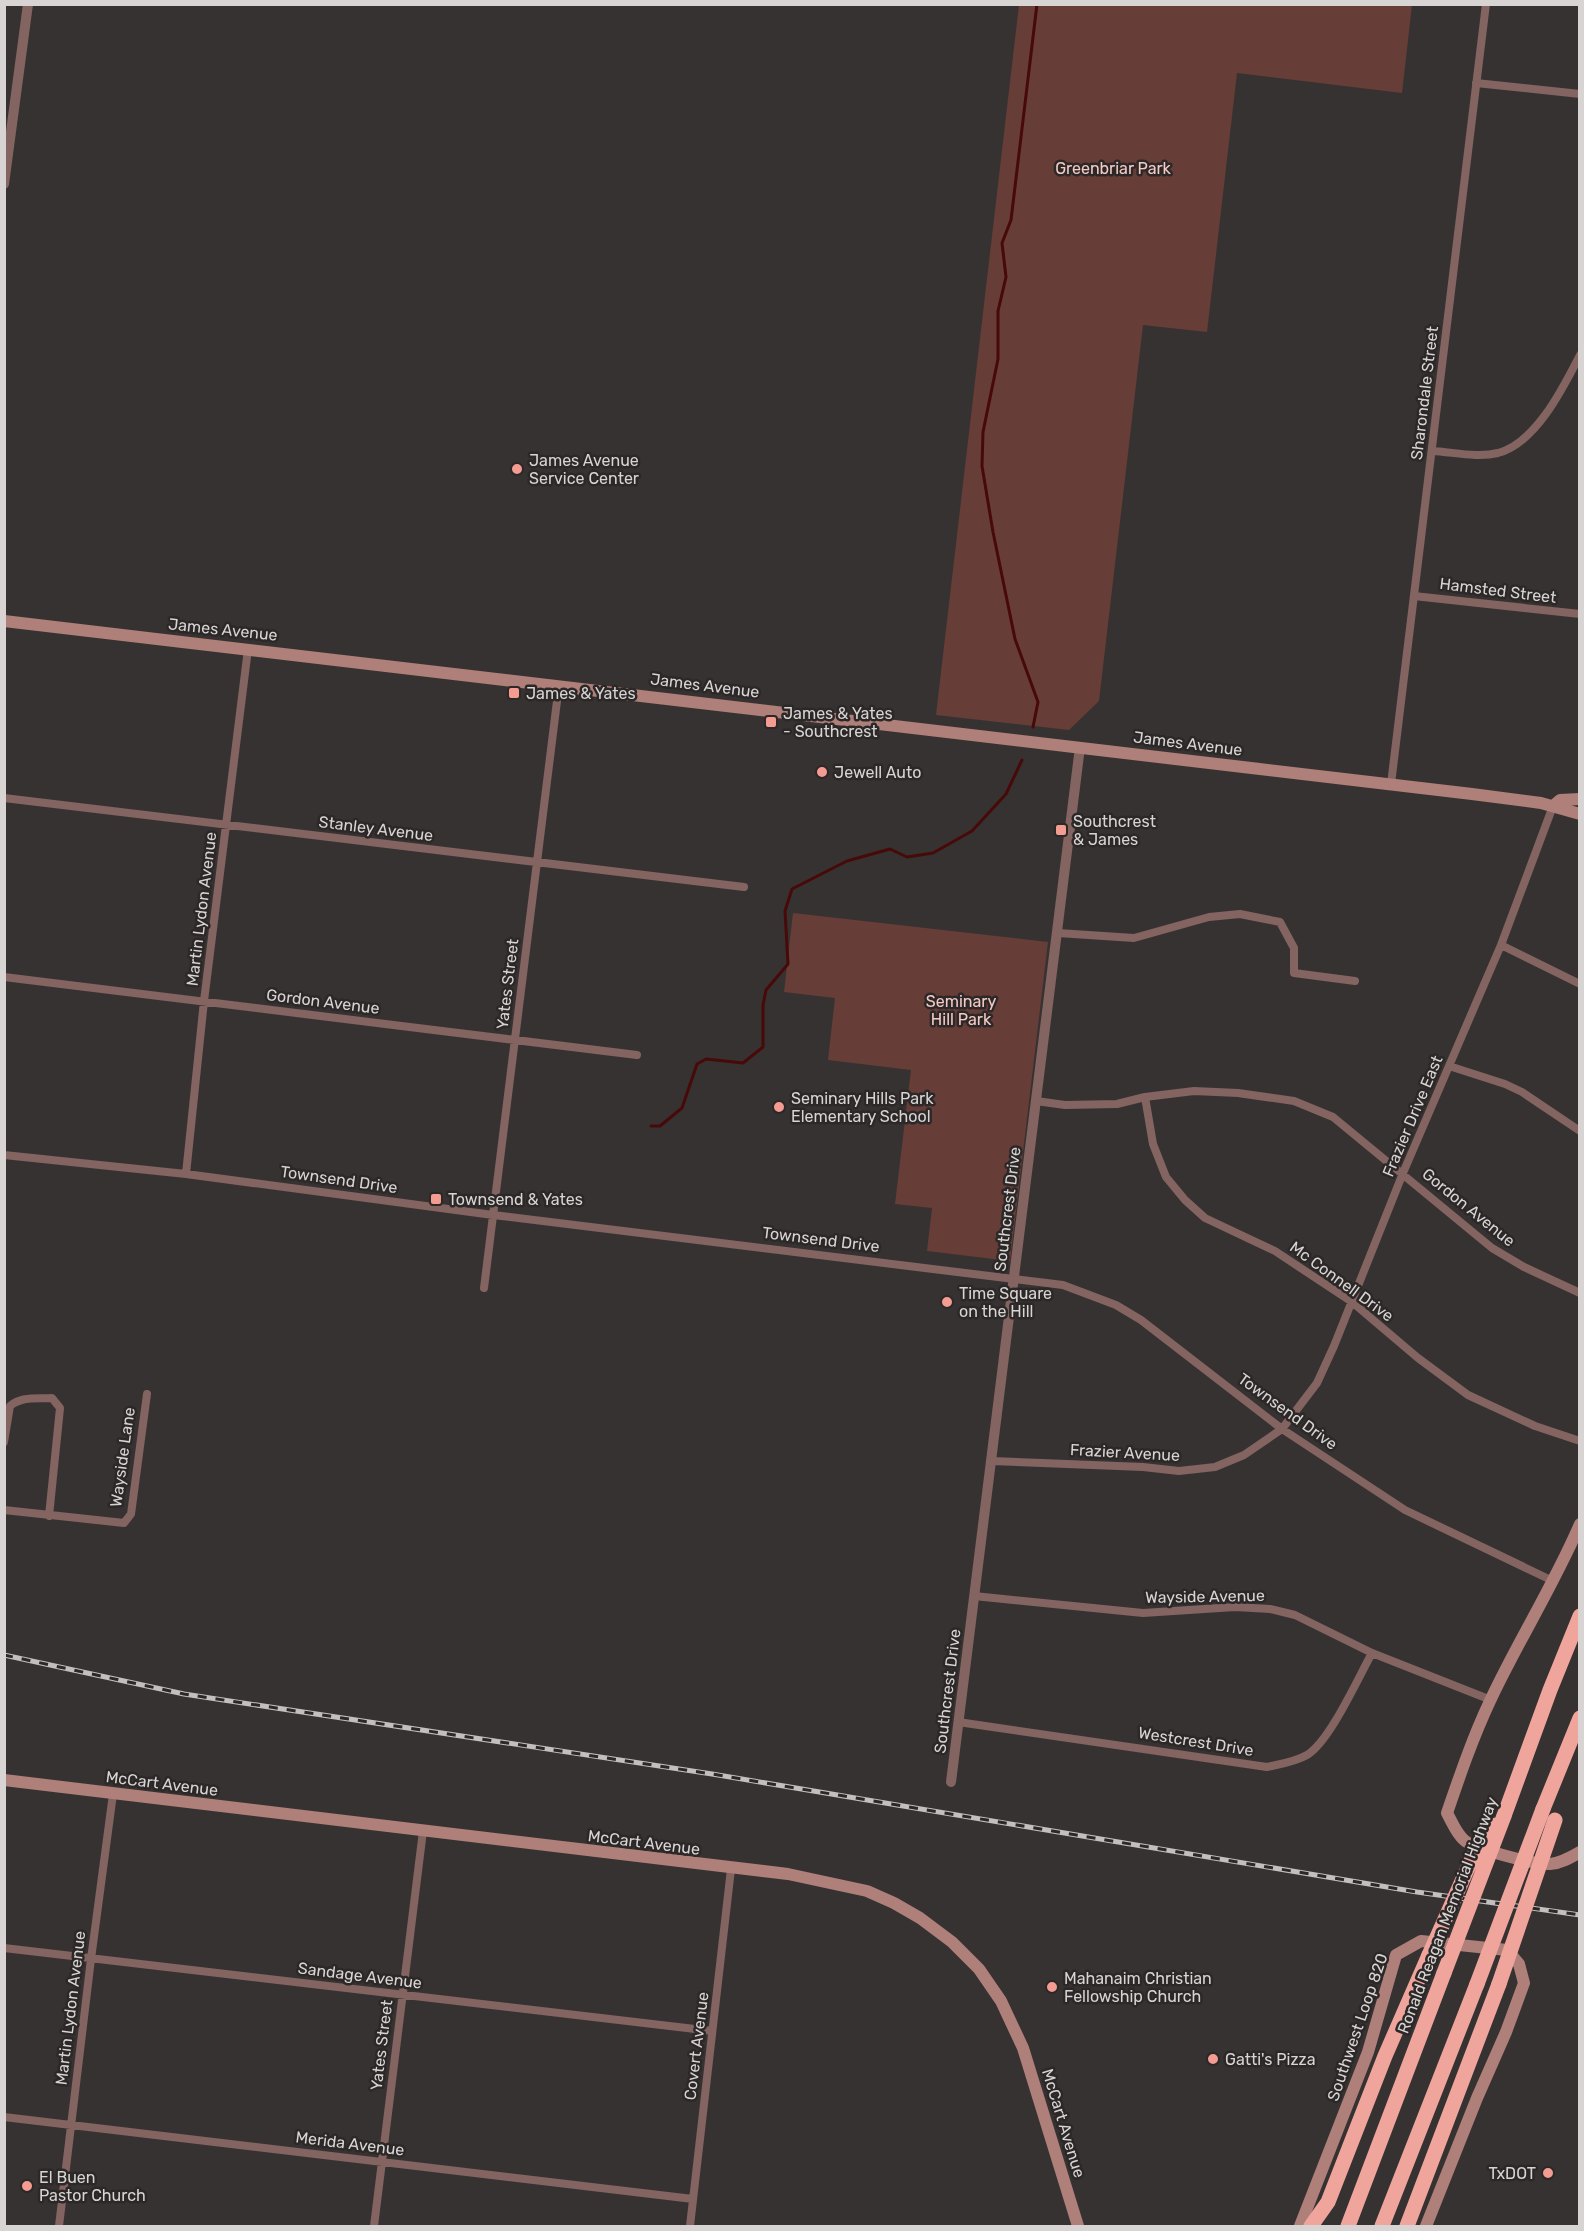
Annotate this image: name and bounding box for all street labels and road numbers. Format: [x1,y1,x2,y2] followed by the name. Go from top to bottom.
[1407,325,1442,461] street label: Sharondale Street
[1438,574,1557,607] street label: Hamsted Street
[167,614,279,645] street label: James Avenue
[649,669,761,702] street label: James Avenue
[1132,727,1244,760] street label: James Avenue
[318,812,434,845] street label: Stanley Avenue
[183,831,220,987] street label: Martin Lydon Avenue
[493,938,522,1030] street label: Yates Street
[265,985,381,1018] street label: Gordon Avenue
[1378,1053,1447,1180] street label: Frazier Drive East
[990,1146,1025,1272] street label: Southcrest Drive
[279,1162,399,1197] street label: Townsend Drive
[1418,1164,1519,1251] street label: Gordon Avenue
[761,1223,881,1256] street label: Townsend Drive
[1286,1237,1397,1326] street label: Mc Connell Drive
[1234,1369,1341,1454] street label: Townsend Drive
[106,1406,139,1508] street label: Wayside Lane
[1069,1440,1180,1465] street label: Frazier Avenue
[1145,1586,1265,1607] street label: Wayside Avenue
[930,1628,965,1754] street label: Southcrest Drive
[1137,1723,1255,1760] street label: Westcrest Drive
[105,1767,219,1800] street label: McCart Avenue
[1393,1794,1502,2036] street label: Ronald Reagan Memorial Highway
[587,1826,701,1859] street label: McCart Avenue
[52,1930,89,2086] street label: Martin Lydon Avenue
[1323,1951,1392,2104] street label: Southwest Loop 820
[297,1958,423,1993] street label: Sandage Avenue
[680,1991,713,2101] street label: Covert Avenue
[367,1999,396,2091] street label: Yates Street
[1038,2066,1089,2180] street label: McCart Avenue
[294,2127,405,2160] street label: Merida Avenue

